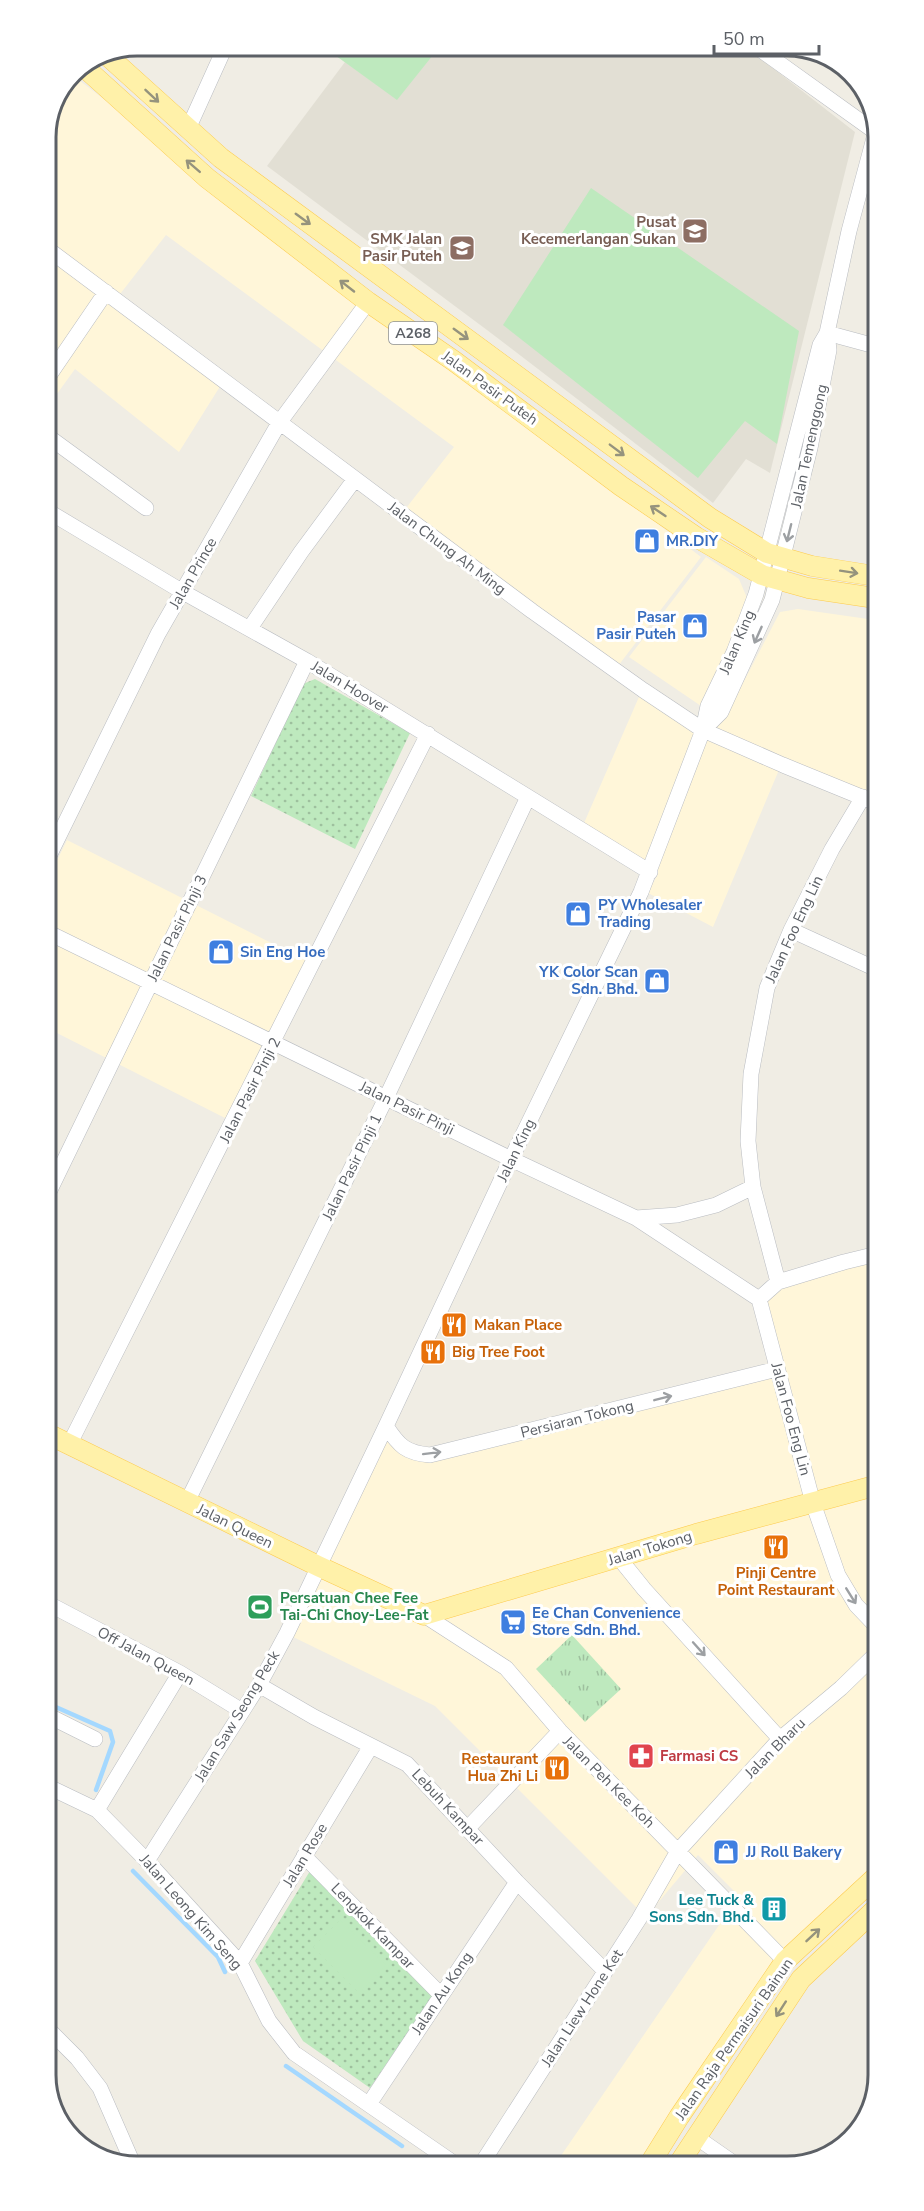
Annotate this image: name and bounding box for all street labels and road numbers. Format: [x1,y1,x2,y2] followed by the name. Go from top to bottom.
[389,322,437,344] road number: A268
[437,346,542,430] street label: Jalan Pasir Puteh
[786,382,832,511] street label: Jalan Temenggong
[383,496,510,599] street label: Jalan Chung Ah Ming
[164,534,221,613] street label: Jalan Prince
[714,607,759,678] street label: Jalan King
[307,656,393,718] street label: Jalan Hoover
[142,872,211,985] street label: Jalan Pasir Pinji 3
[760,872,828,987] street label: Jalan Foo Eng Lin
[214,1034,285,1147] street label: Jalan Pasir Pinji 2
[355,1076,458,1140] street label: Jalan Pasir Pinji
[317,1111,386,1224] street label: Jalan Pasir Pinji 1
[492,1115,540,1186] street label: Jalan King
[766,1359,816,1478] street label: Jalan Foo Eng Lin
[518,1395,636,1443] street label: Persiaran Tokong
[193,1499,276,1553] street label: Jalan Queen
[605,1526,694,1571] street label: Jalan Tokong
[94,1622,198,1690] street label: Off Jalan Queen
[189,1646,284,1786] street label: Jalan Saw Seong Peck
[740,1713,810,1783] street label: Jalan Bharu
[558,1731,659,1832] street label: Jalan Peh Kee Koh
[407,1764,489,1850] street label: Lebuh Kampar
[278,1819,332,1891] street label: Jalan Rose
[135,1849,247,1974] street label: Jalan Leong Kim Seng
[327,1879,420,1974] street label: Lengkok Kampar
[536,1945,628,2071] street label: Jalan Liew Hone Ket
[406,1948,477,2039] street label: Jalan Au Kong
[670,1954,798,2125] street label: Jalan Raja Permaisuri Bainun

